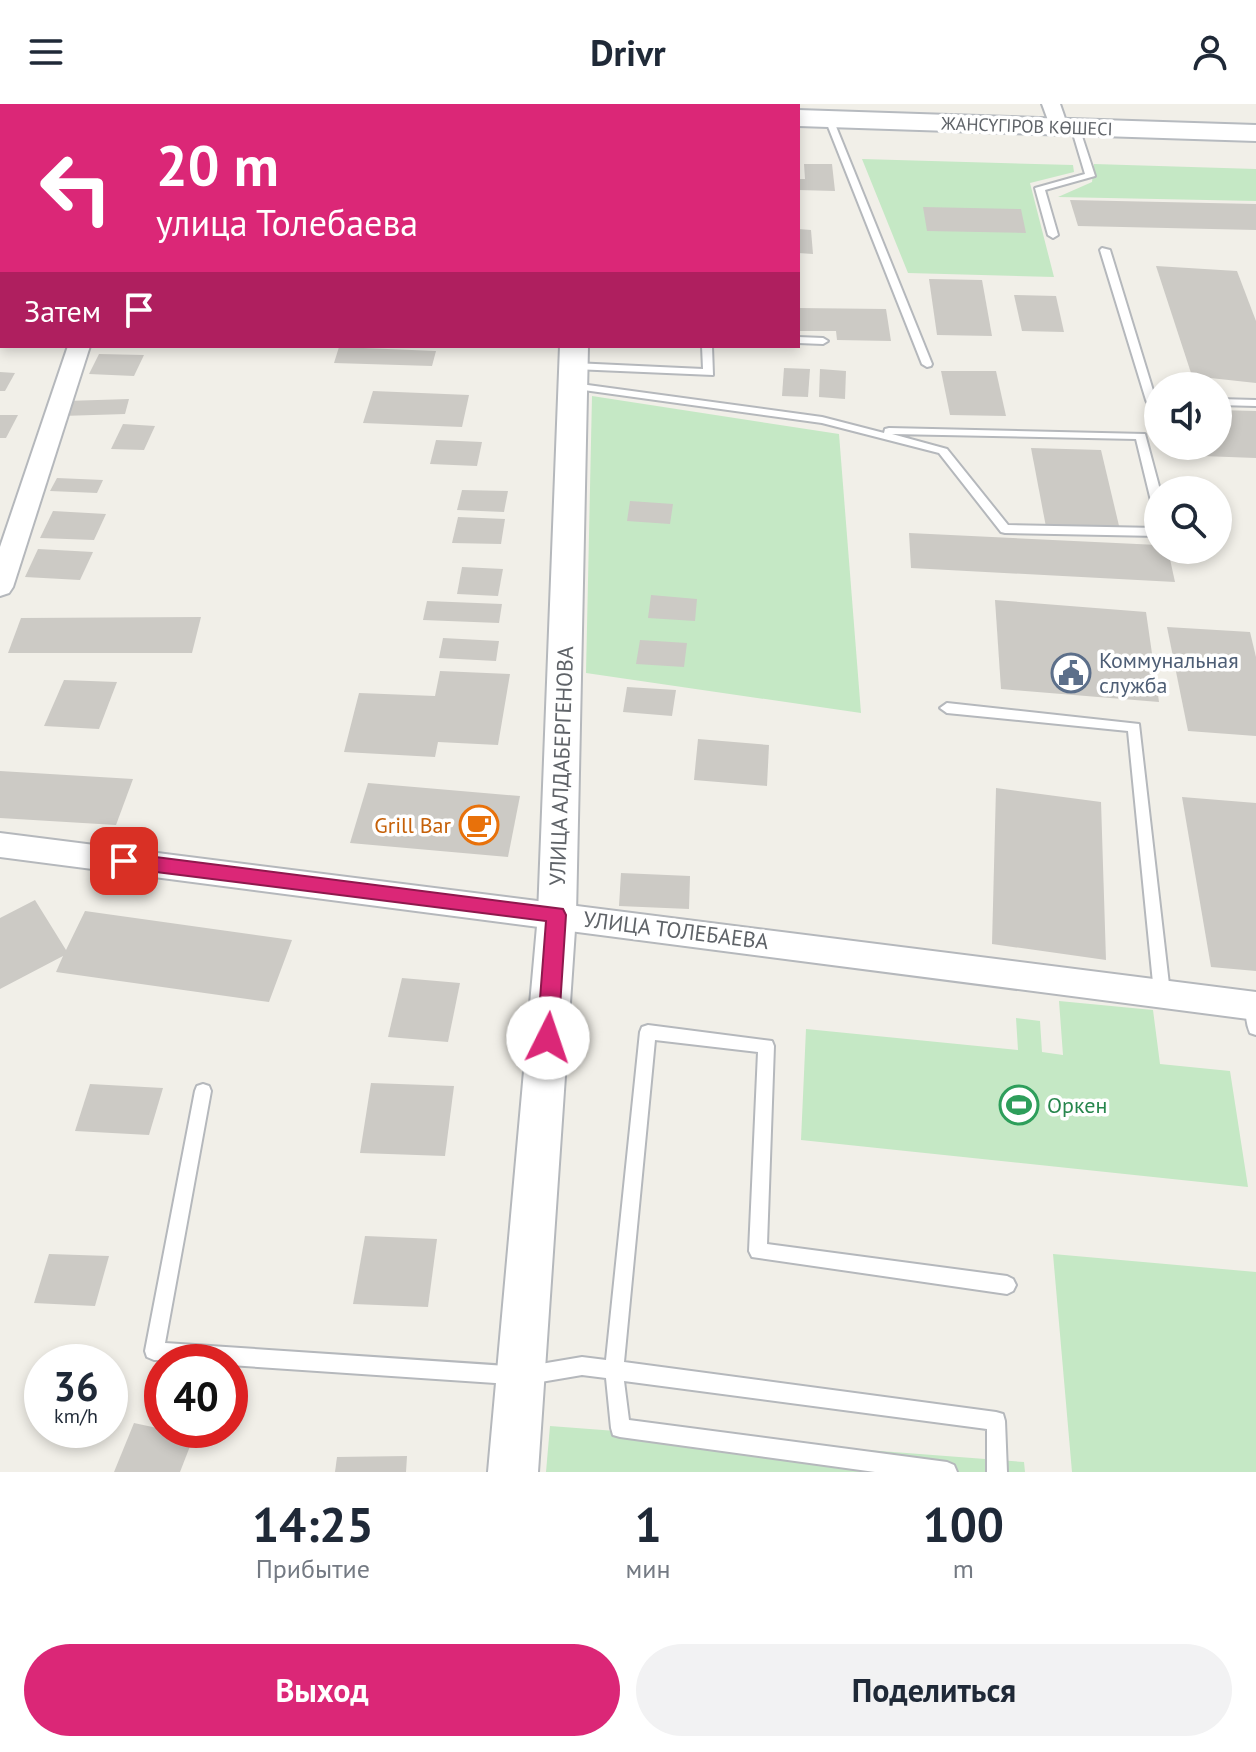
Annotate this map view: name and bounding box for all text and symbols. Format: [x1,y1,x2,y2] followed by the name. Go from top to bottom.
[590,29,666,76] text: Drivr
[24,30,68,74] icon: menu
[1188,30,1232,74] icon: person
[940,111,1113,140] street label: ЖАНСҮГІРОВ КӨШЕСІ
[156,129,279,201] text: 20 m
[24,136,128,240] icon: left
[156,199,418,246] text: улица Толебаева
[117,288,161,332] icon: arrive
[24,291,101,330] text: Затем
[1144,372,1232,564] map controls
[1144,372,1232,460] button: sound
[1144,476,1232,564] button: search
[543,646,579,886] street label: УЛИЦА АЛДАБЕРГЕНОВА
[1099,646,1239,699] place label: Коммунальная служба
[1050,652,1092,694] public building icon: Коммунальная служба
[458,804,500,846] cafe icon: Grill Bar
[374,811,452,839] place label: Grill Bar
[90,827,158,895] pin
[102,839,146,883] icon: arrive
[582,905,770,955] street label: УЛИЦА ТОЛЕБАЕВА
[506,996,590,1080] position arrow
[998,1084,1040,1126] sports icon: Оркен
[1047,1091,1107,1119] place label: Оркен
[144,1344,248,1448] speed limit sign: 40
[53,1360,99,1412] text: 36
[54,1403,98,1429] text: km/h
[252,1493,374,1555] text: 14:25
[634,1493,662,1555] text: 1
[922,1493,1004,1555] text: 100
[256,1552,370,1585] text: Прибытие
[626,1552,671,1585] text: мин
[953,1552,974,1585] text: m
[24,1644,620,1736] button: Выход
[636,1644,1232,1736] button: Поделиться

